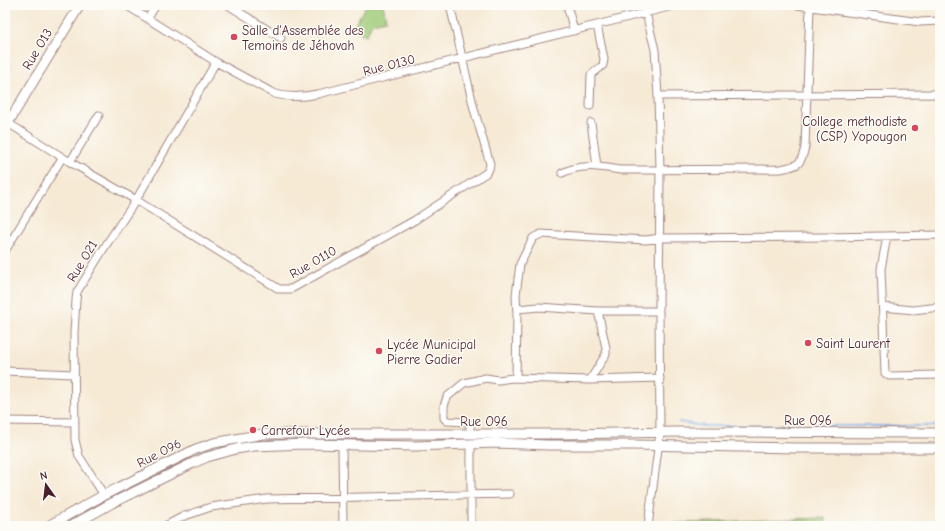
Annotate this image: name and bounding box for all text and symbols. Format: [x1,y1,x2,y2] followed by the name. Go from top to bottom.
[242,23,363,53] place label: Salle d'Assemblée des Temoins de Jéhovah
[19,26,55,72] street label: Rue O13
[229,32,239,42] marker: Salle d'Assemblée des Temoins de Jéhovah
[361,51,417,79] street label: Rue O130
[802,114,907,144] place label: College methodiste (CSP) Yopougon
[910,123,920,133] marker: College methodiste (CSP) Yopougon
[64,238,100,284] street label: Rue O21
[287,243,339,281] street label: Rue O110
[816,336,891,351] place label: Saint Laurent
[387,337,476,367] place label: Lycée Municipal Pierre Gadier
[803,338,813,348] marker: Saint Laurent
[374,346,384,356] marker: Lycée Municipal Pierre Gadier
[784,413,832,428] street label: Rue O96
[460,414,508,429] street label: Rue O96
[261,423,351,438] place label: Carrefour Lycée
[248,425,258,435] marker: Carrefour Lycée
[134,436,184,470] street label: Rue O96
[26,465,66,505] north arrow
[39,469,49,483] text: N

